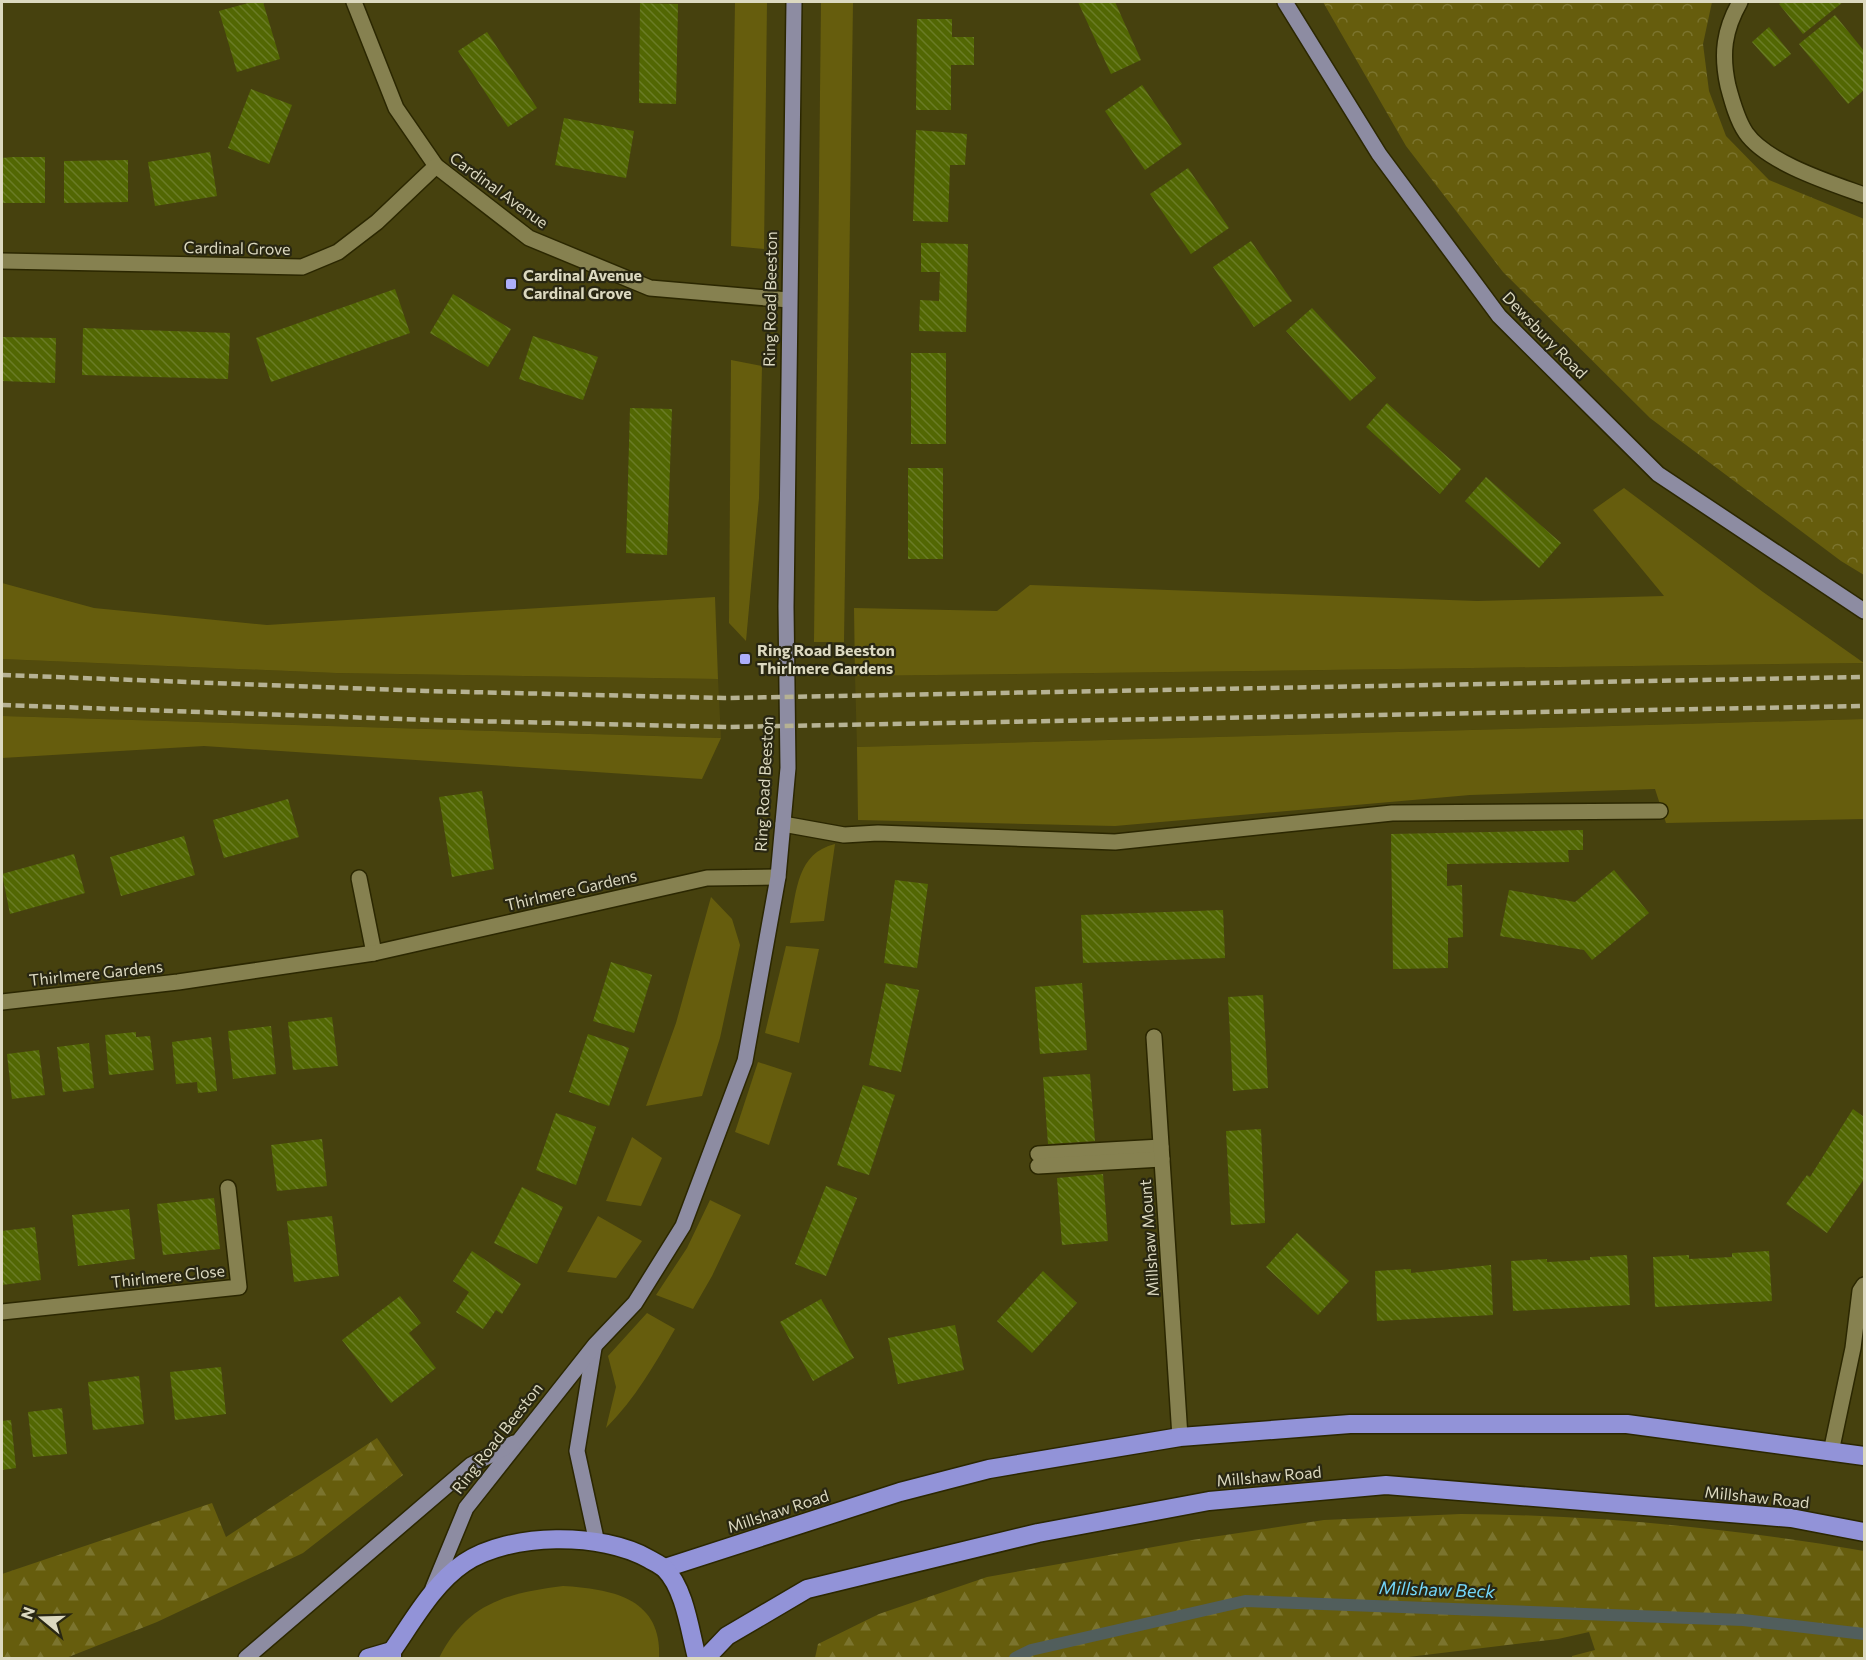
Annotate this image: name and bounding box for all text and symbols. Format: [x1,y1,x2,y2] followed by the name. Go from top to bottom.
[446,148,552,232] street label: Cardinal Avenue
[759,231,780,367] street label: Ring Road Beeston
[183,237,291,258] street label: Cardinal Grove
[523,265,642,302] place label: Cardinal Avenue Cardinal Grove
[504,277,518,291] marker: Cardinal Avenue Cardinal Grove
[1499,287,1592,382] street label: Dewsbury Road
[757,640,895,677] place label: Ring Road Beeston Thirlmere Gardens
[738,652,752,666] marker: Ring Road Beeston Thirlmere Gardens
[750,716,777,852] street label: Ring Road Beeston
[503,865,638,914] street label: Thirlmere Gardens
[28,956,164,989] street label: Thirlmere Gardens
[1135,1178,1162,1297] street label: Millshaw Mount
[110,1260,226,1291] street label: Thirlmere Close
[447,1378,546,1497] street label: Ring Road Beeston
[1216,1461,1322,1490] street label: Millshaw Road
[1704,1482,1810,1511] street label: Millshaw Road
[725,1485,831,1536] street label: Millshaw Road
[1379,1576,1497,1602] water label: Millshaw Beck
[12,1588,72,1648] north arrow
[16,1604,38,1622] text: N

